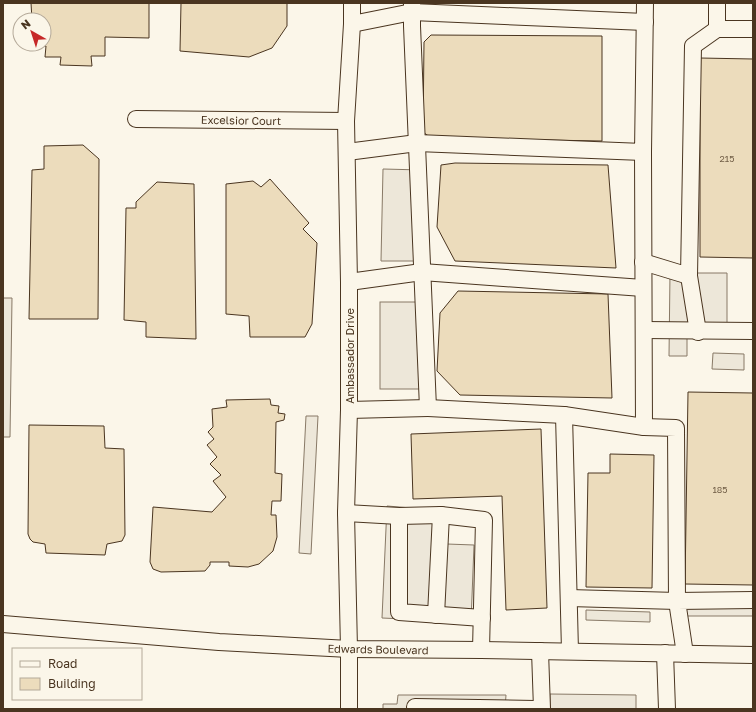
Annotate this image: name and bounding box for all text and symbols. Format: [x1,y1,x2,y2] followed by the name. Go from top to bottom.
[12,12,52,52] north arrow
[18,16,33,32] text: N
[201,113,281,127] street label: Excelsior Court
[720,153,734,164] house number: 215
[343,308,356,404] street label: Ambassador Drive
[712,484,728,495] house number: 185
[327,642,429,656] street label: Edwards Boulevard
[12,648,142,700] legend
[48,656,77,671] text: Road
[48,676,96,691] text: Building

